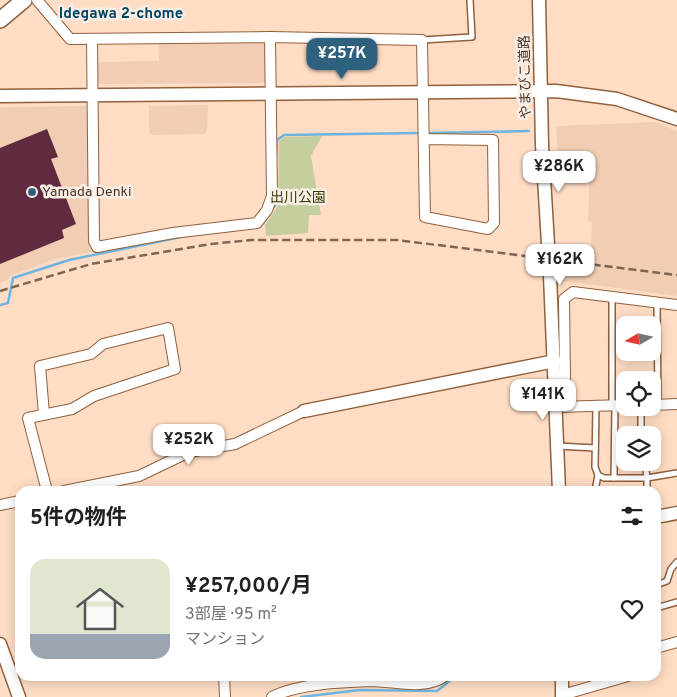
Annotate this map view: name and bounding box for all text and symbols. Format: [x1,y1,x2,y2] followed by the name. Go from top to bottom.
[59,5,183,24] district label: Idegawa 2-chome
[517,35,535,119] street label: やまびこ道路
[307,38,377,80] pin: ¥257K
[317,44,367,64] text: ¥257K
[524,150,594,193] pin: ¥286K
[534,157,584,177] text: ¥286K
[42,184,132,201] place label: Yamada Denki
[26,186,38,198] marker: Yamada Denki
[270,190,326,207] park label: 出川公園
[525,244,595,286] pin: ¥162K
[536,250,584,270] text: ¥162K
[616,316,661,361] north arrow
[616,316,661,471] map controls
[616,371,661,416] button: locate
[508,378,578,421] pin: ¥141K
[521,385,565,405] text: ¥141K
[154,424,224,466] pin: ¥252K
[616,426,661,471] button: layers
[164,430,214,450] text: ¥252K
[618,502,646,530] icon: filters
[30,505,127,532] text: 5件の物件
[185,573,312,600] text: ¥257,000/月
[70,579,130,639] icon: home
[618,595,646,623] icon: heart
[185,605,277,625] text: 3部屋 · 95 m²
[185,630,265,650] text: マンション

